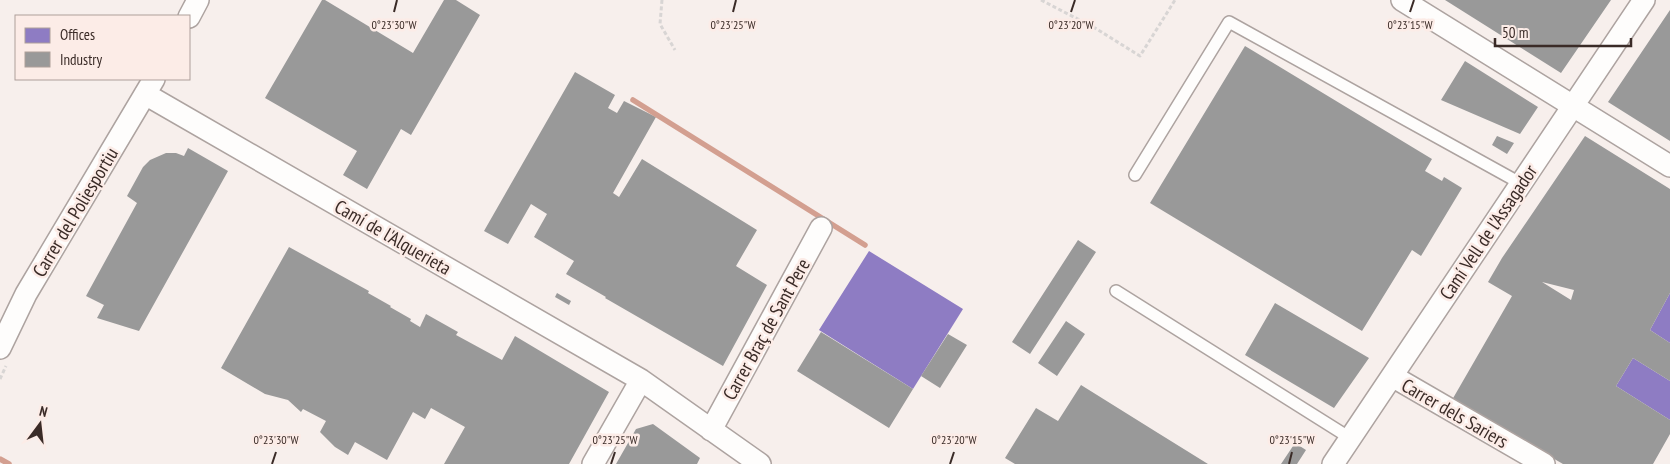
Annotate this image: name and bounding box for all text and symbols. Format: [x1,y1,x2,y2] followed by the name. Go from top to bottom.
[15,15,190,80] legend
[1495,15,1631,47] scale bar
[371,17,417,32] text: 0°23'30"W
[710,17,756,32] text: 0°23'25"W
[1048,17,1094,32] text: 0°23'20"W
[1387,17,1433,32] text: 0°23'15"W
[1502,23,1528,42] text: 50 m
[60,25,95,44] text: Offices
[60,50,102,69] text: Industry
[27,143,123,281] street label: Carrer del Poliesportiu
[1434,159,1542,304] street label: Camí Vell de l'Assagador
[331,194,455,280] street label: Camí de l'Alquerieta
[717,254,815,404] street label: Carrer Braç de Sant Pere
[1397,373,1513,453] street label: Carrer dels Sariers
[15,399,65,449] north arrow
[37,402,49,421] text: N
[253,432,299,447] text: 0°23'30"W
[592,432,638,447] text: 0°23'25"W
[931,432,977,447] text: 0°23'20"W
[1269,432,1315,447] text: 0°23'15"W

